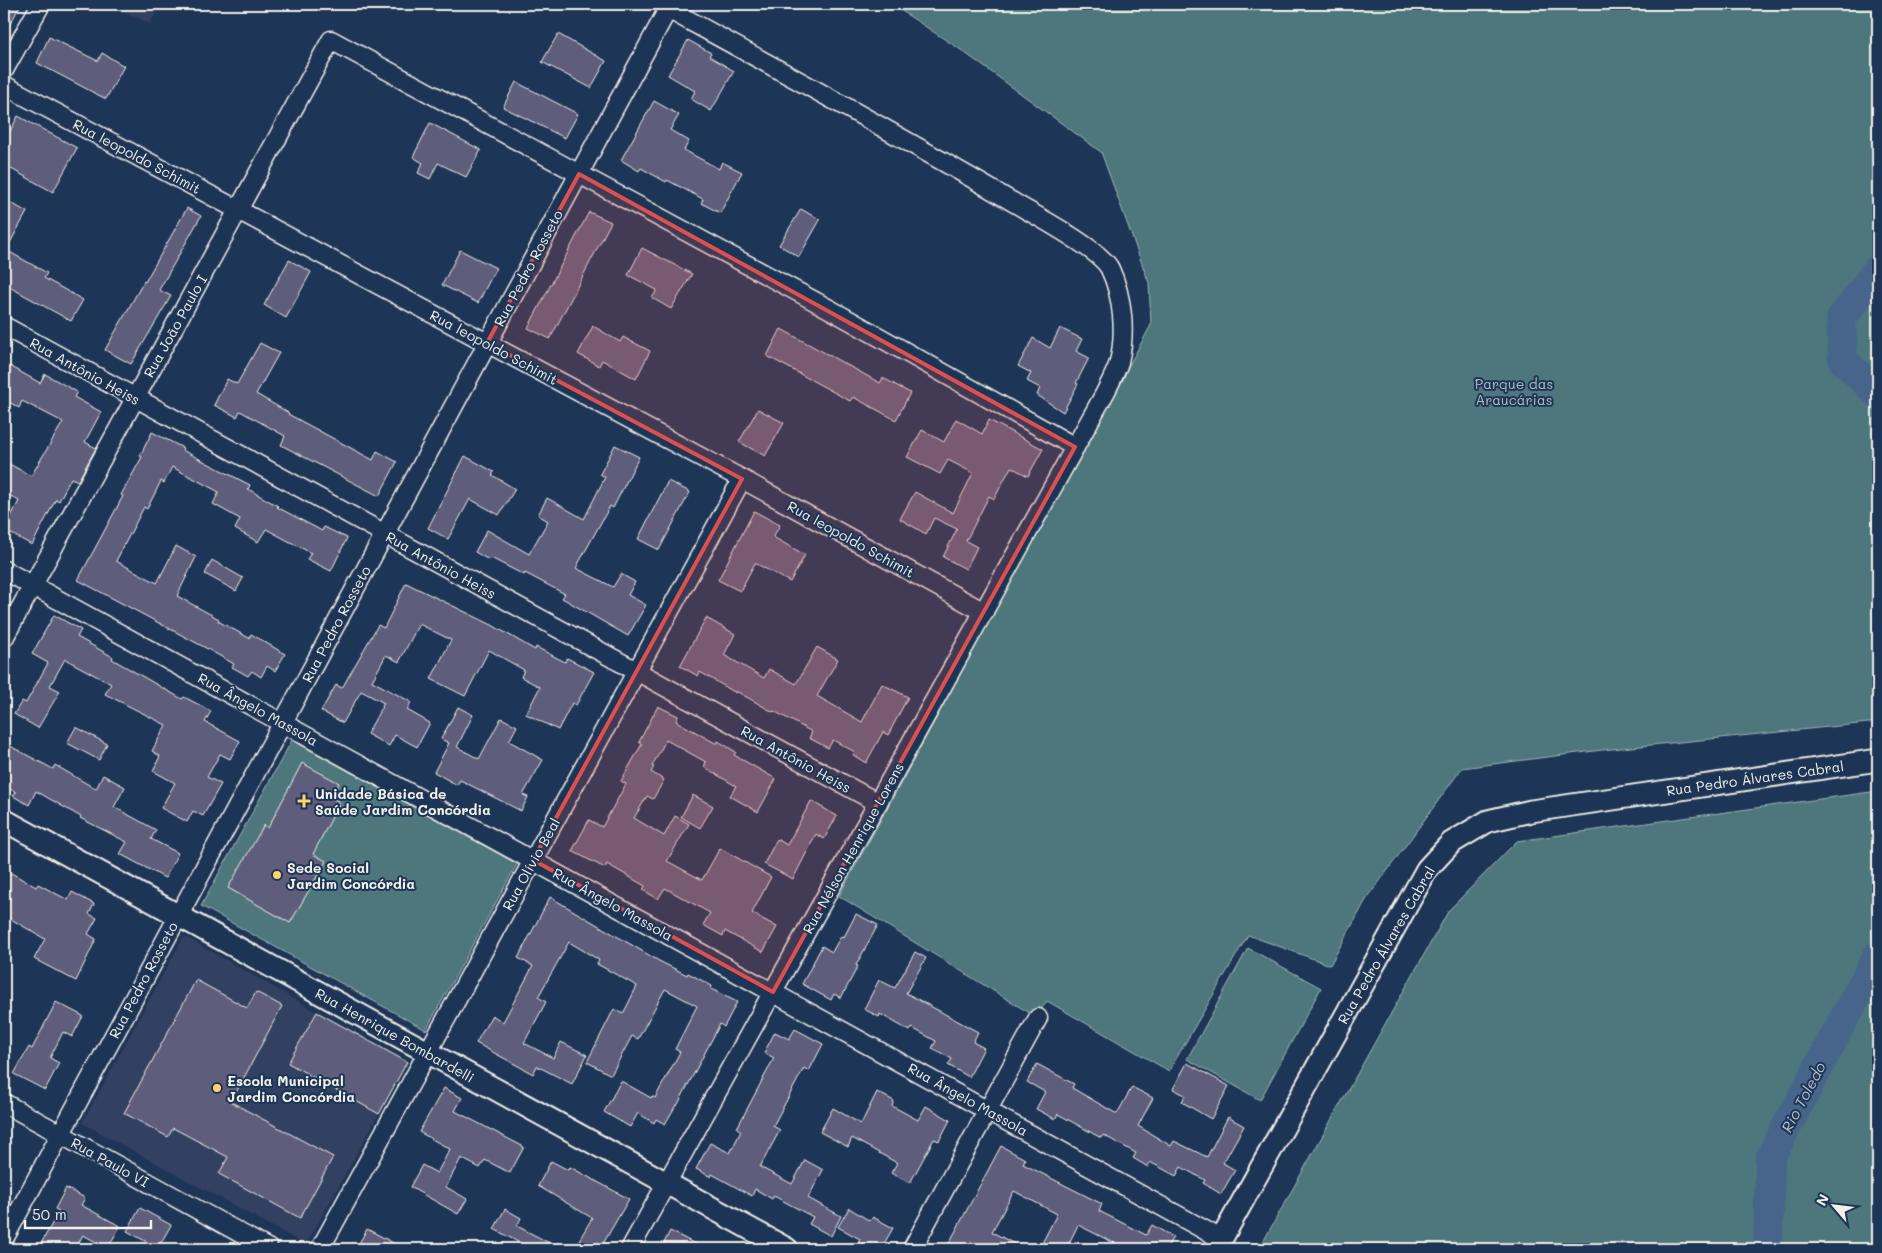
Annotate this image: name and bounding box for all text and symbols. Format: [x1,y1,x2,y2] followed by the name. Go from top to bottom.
[70,114,204,198] street label: Rua leopoldo Schimit
[489,206,567,330] street label: Rua Pedro Rosseto
[139,271,211,381] street label: Rua João Paulo I
[427,305,561,389] street label: Rua leopoldo Schimit
[27,333,143,409] street label: Rua Antônio Heiss
[1475,374,1553,409] park label: Parque das Araucárias
[784,496,918,582] street label: Rua leopoldo Schimit
[383,527,499,603] street label: Rua Antônio Heiss
[297,562,375,686] street label: Rua Pedro Rosseto
[195,668,321,750] street label: Rua Ângelo Massola
[738,721,854,797] street label: Rua Antônio Heiss
[1665,756,1845,800] street label: Rua Pedro Álvares Cabral
[798,759,908,937] street label: Rua Nélson Henrique Lorens
[315,784,491,819] place label: Unidade Básica de Saúde Jardim Concórdia
[297,794,311,808] marker: Unidade Básica de Saúde Jardim Concórdia
[498,814,564,914] street label: Rua Olívio Beal
[287,858,416,893] place label: Sede Social Jardim Concórdia
[550,863,676,945] street label: Rua Ângelo Massola
[1333,863,1439,1027] street label: Rua Pedro Álvares Cabral
[271,869,283,881] marker: Sede Social Jardim Concórdia
[104,918,182,1042] street label: Rua Pedro Rosseto
[312,983,478,1087] street label: Rua Henrique Bombardelli
[905,1058,1031,1140] street label: Rua Ângelo Massola
[1776,1058,1830,1136] water label: Rio Toledo
[227,1071,356,1106] place label: Escola Municipal Jardim Concórdia
[211,1082,223,1094] marker: Escola Municipal Jardim Concórdia
[68,1133,152,1191] street label: Rua Paulo VI
[1810,1180,1860,1230] north arrow
[1811,1191,1833,1209] text: N
[25,1198,151,1230] scale bar
[32,1204,67,1224] text: 50 m

